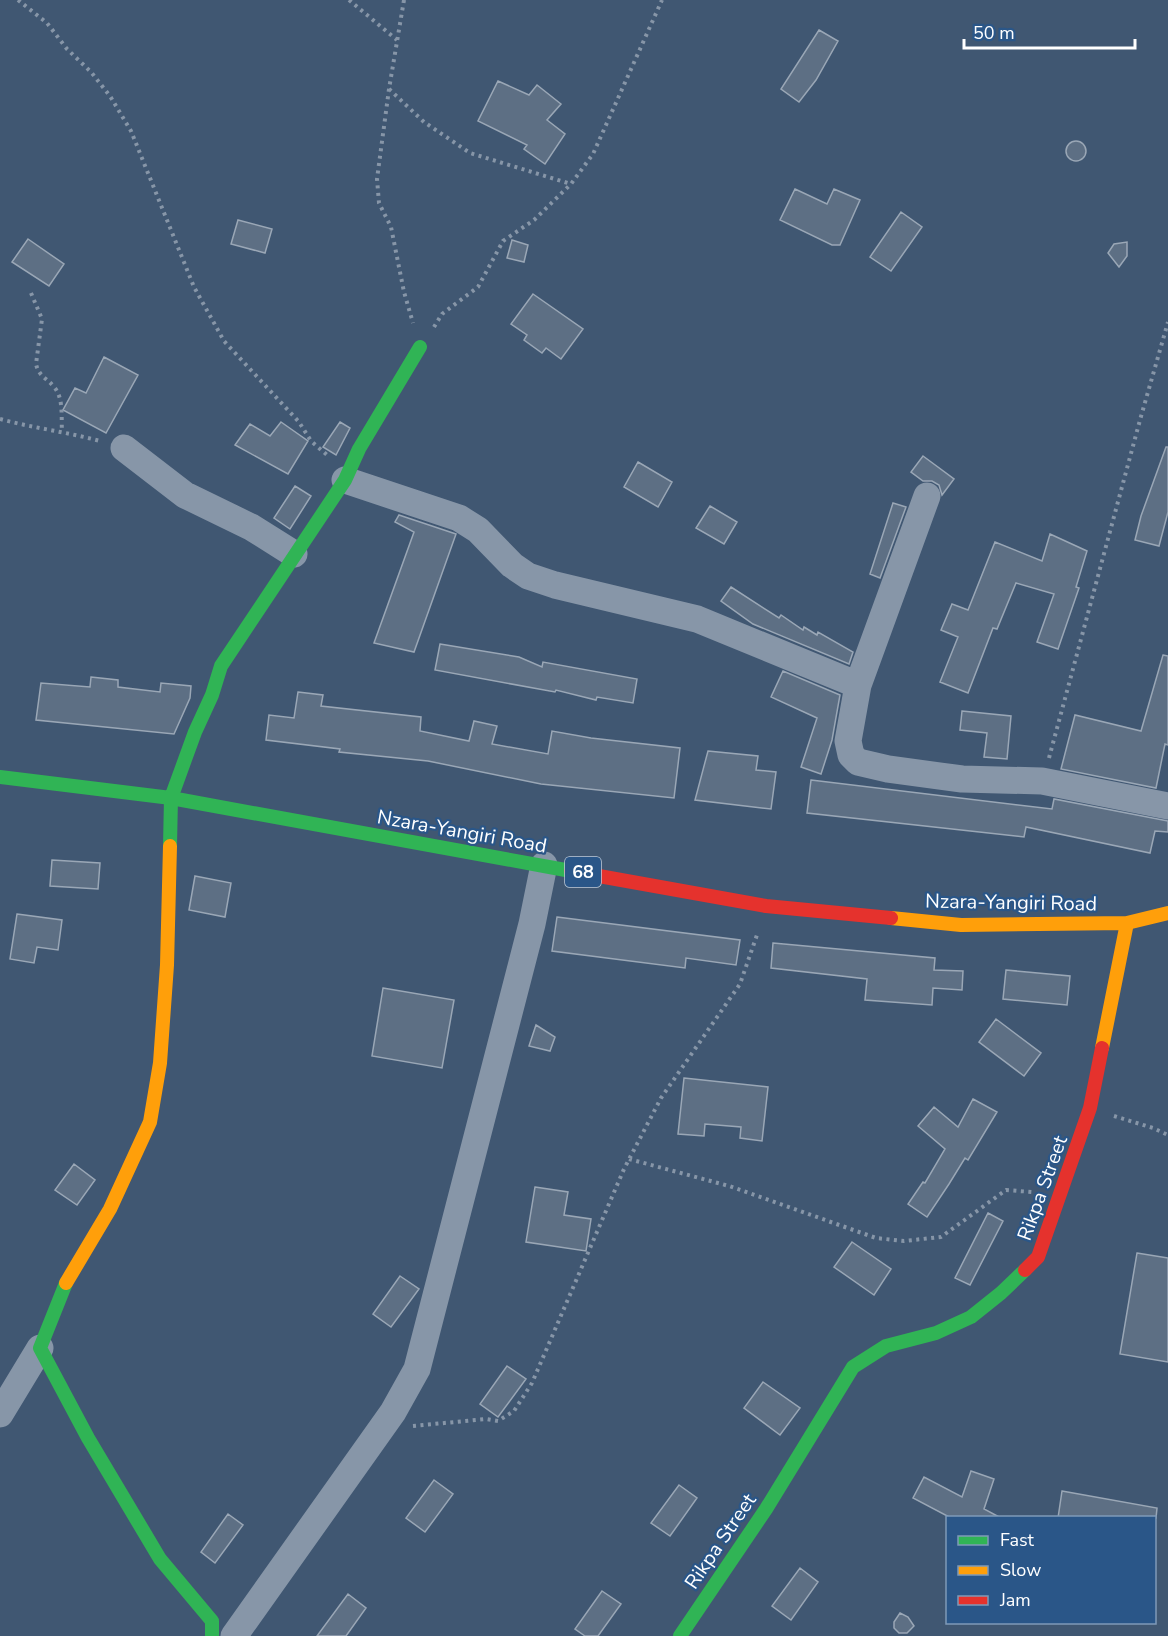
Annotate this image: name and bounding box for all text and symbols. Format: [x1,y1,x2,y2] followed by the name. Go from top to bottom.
[964,12,1135,50] scale bar
[973,21,1015,45] text: 50 m
[375,803,549,860] street label: Nzara-Yangiri Road
[565,857,601,887] road number: 68
[925,888,1097,917] street label: Nzara-Yangiri Road
[1011,1131,1074,1244] street label: Rikpa Street
[678,1487,763,1594] street label: Rikpa Street
[946,1516,1156,1624] legend
[1000,1528,1035,1552] text: Fast
[1000,1558,1041,1582] text: Slow
[999,1588,1031,1612] text: Jam

